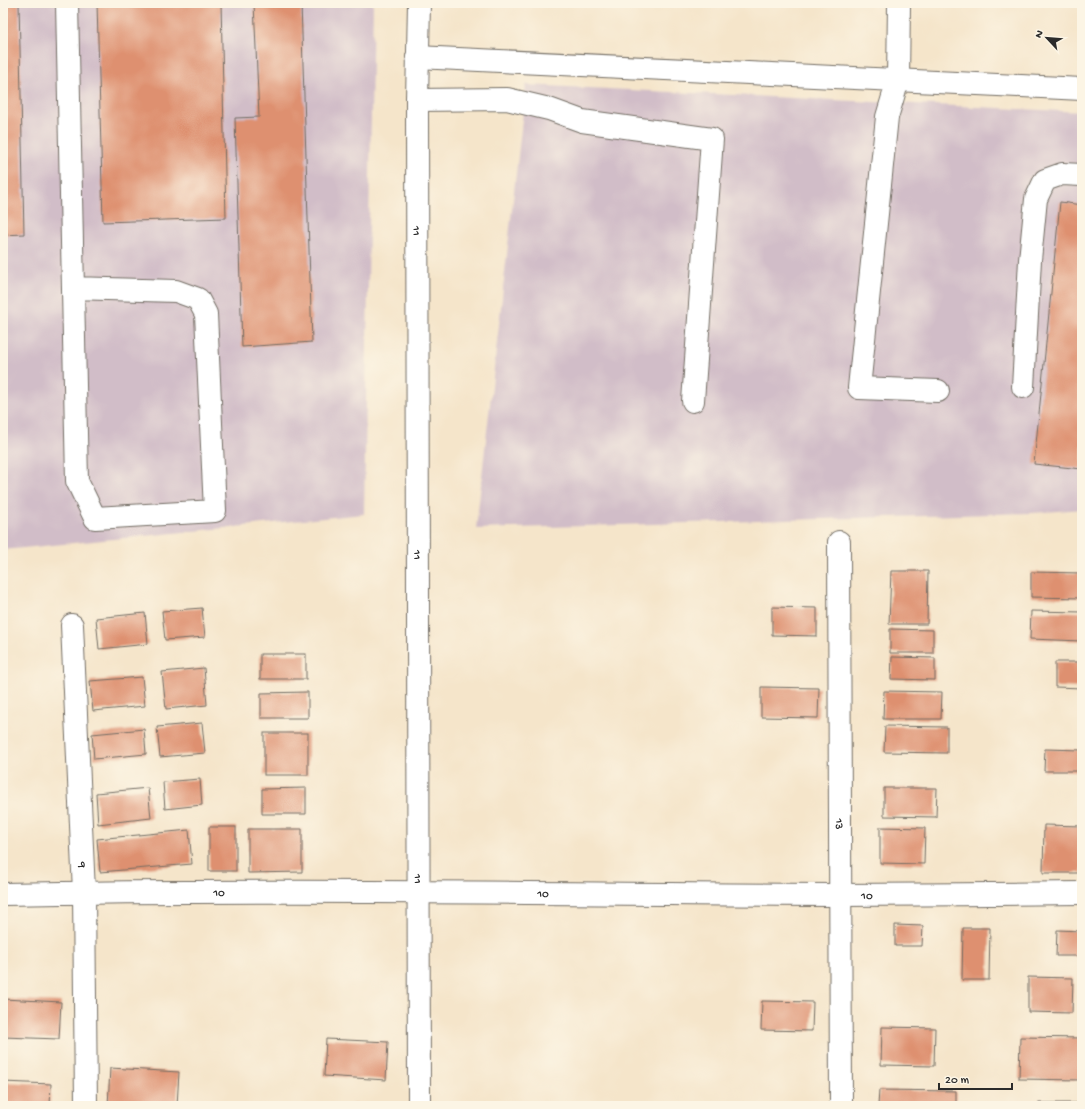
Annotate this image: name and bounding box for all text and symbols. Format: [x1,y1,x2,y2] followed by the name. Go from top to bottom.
[1027,18,1067,58] north arrow
[1033,29,1047,40] text: N
[408,225,422,236] street label: 11
[409,549,423,560] street label: 11
[831,817,845,830] street label: 13
[74,861,88,868] street label: 9
[410,873,424,884] street label: 11
[212,887,225,901] street label: 10
[536,888,549,902] street label: 10
[860,890,873,904] street label: 10
[939,1065,1012,1091] scale bar
[945,1074,970,1088] text: 20 m

